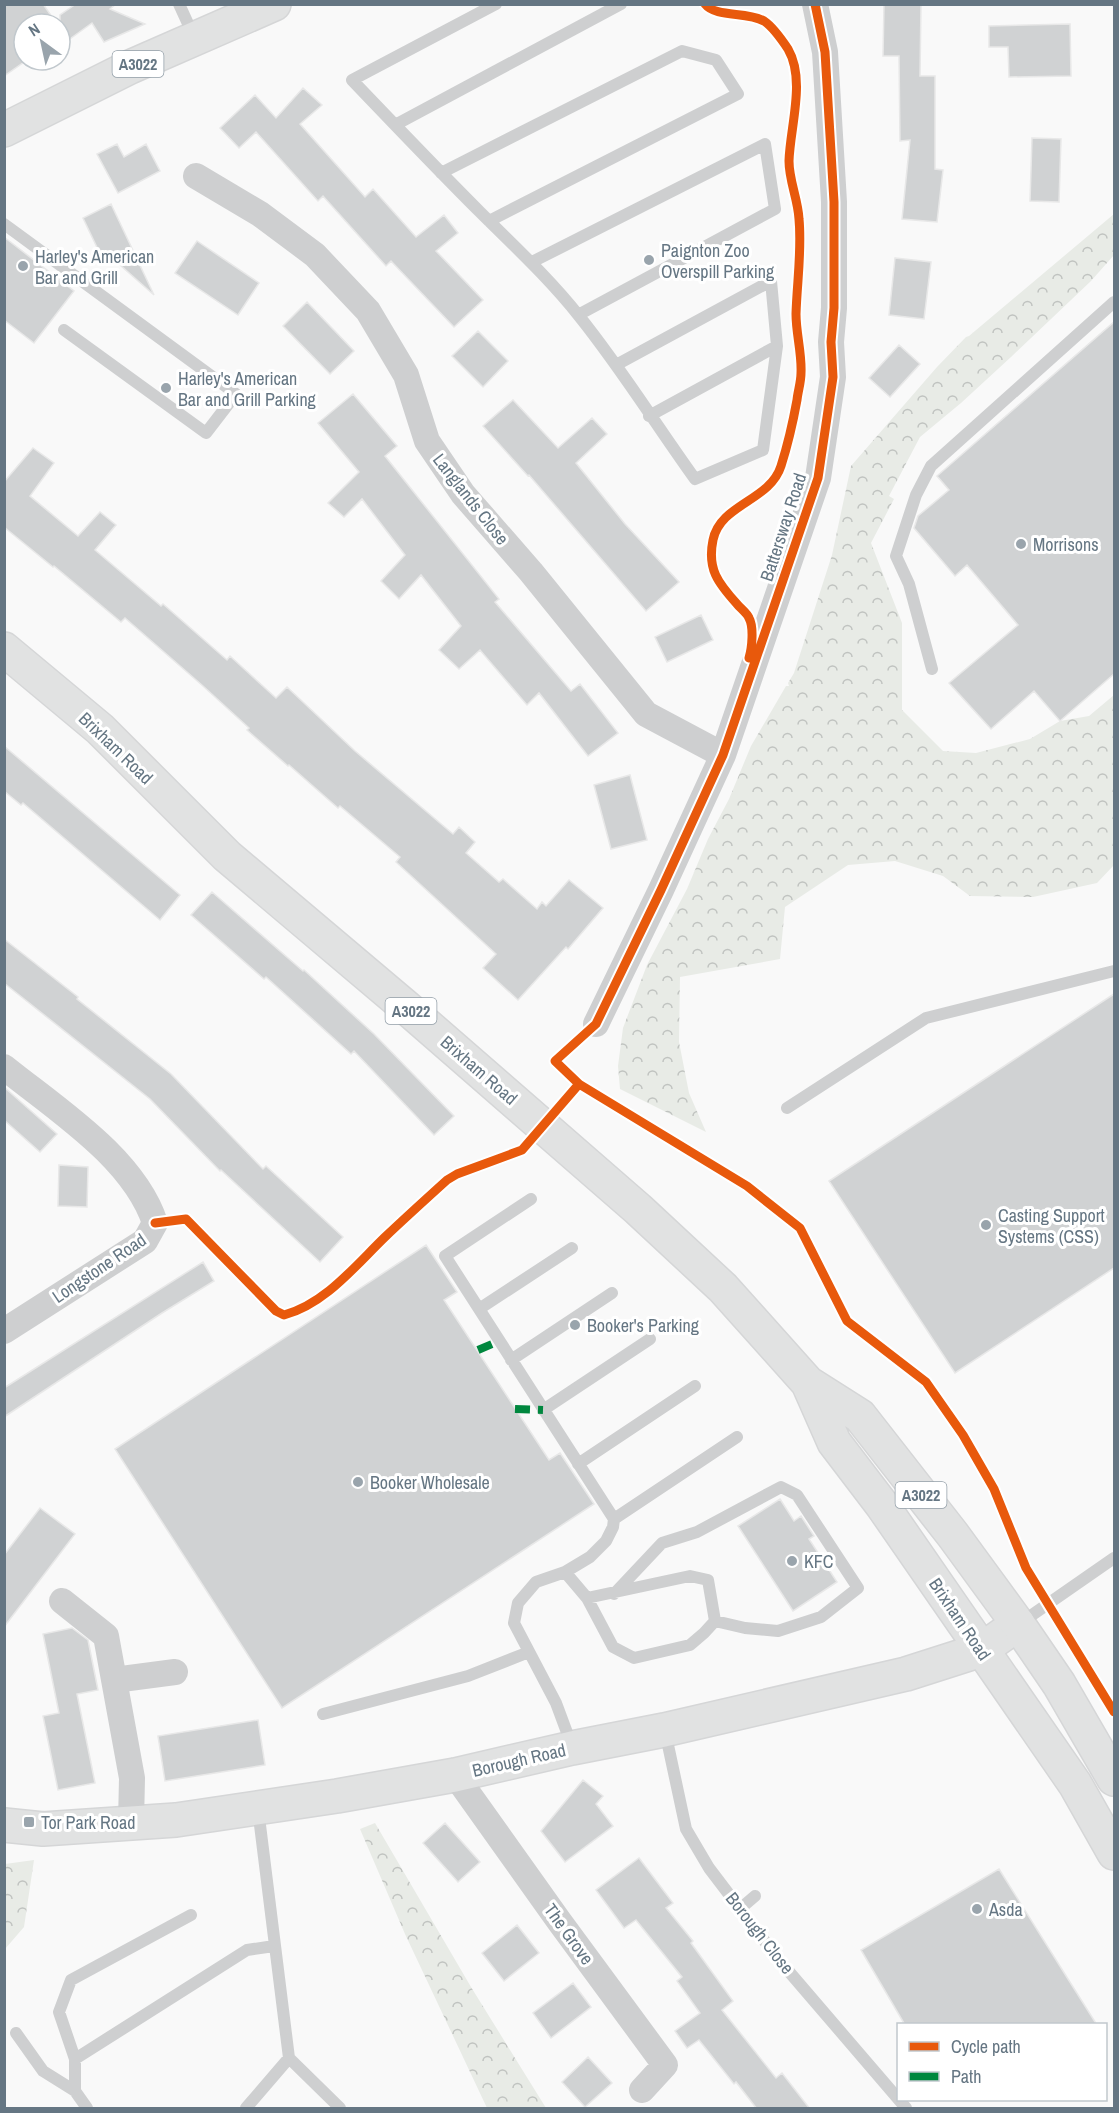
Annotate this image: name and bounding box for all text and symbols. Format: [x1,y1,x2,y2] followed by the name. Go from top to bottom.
[12,12,72,72] north arrow
[24,18,44,41] text: N
[112,51,164,77] road number: A3022
[661,238,775,284] place label: Paignton Zoo Overspill Parking
[35,244,154,290] place label: Harley's American Bar and Grill
[642,253,656,267] marker: Paignton Zoo Overspill Parking
[16,259,30,273] marker: Harley's American Bar and Grill
[178,366,317,412] place label: Harley's American Bar and Grill Parking
[159,381,173,395] marker: Harley's American Bar and Grill Parking
[427,448,515,550] street label: Langlands Close
[754,470,812,584] street label: Battersway Road
[1033,532,1099,557] place label: Morrisons
[1014,537,1028,551] marker: Morrisons
[73,706,159,790] street label: Brixham Road
[386,998,436,1024] road number: A3022
[435,1030,523,1110] street label: Brixham Road
[998,1203,1105,1249] place label: Casting Support Systems (CSS)
[979,1218,993,1232] marker: Casting Support Systems (CSS)
[47,1227,151,1309] street label: Longstone Road
[587,1313,700,1338] place label: Booker's Parking
[568,1318,582,1332] marker: Booker's Parking
[370,1470,490,1495] place label: Booker Wholesale
[351,1475,365,1489] marker: Booker Wholesale
[896,1482,946,1508] road number: A3022
[804,1549,834,1574] place label: KFC
[785,1554,799,1568] marker: KFC
[923,1573,997,1665] street label: Brixham Road
[470,1737,568,1783] street label: Borough Road
[41,1810,135,1835] place label: Tor Park Road
[22,1815,36,1829] marker: Tor Park Road
[720,1887,800,1979] street label: Borough Close
[988,1897,1023,1922] place label: Asda
[538,1898,600,1970] street label: The Grove
[970,1902,984,1916] marker: Asda
[897,2023,1107,2101] legend
[951,2034,1021,2059] text: Cycle path
[951,2064,981,2089] text: Path

